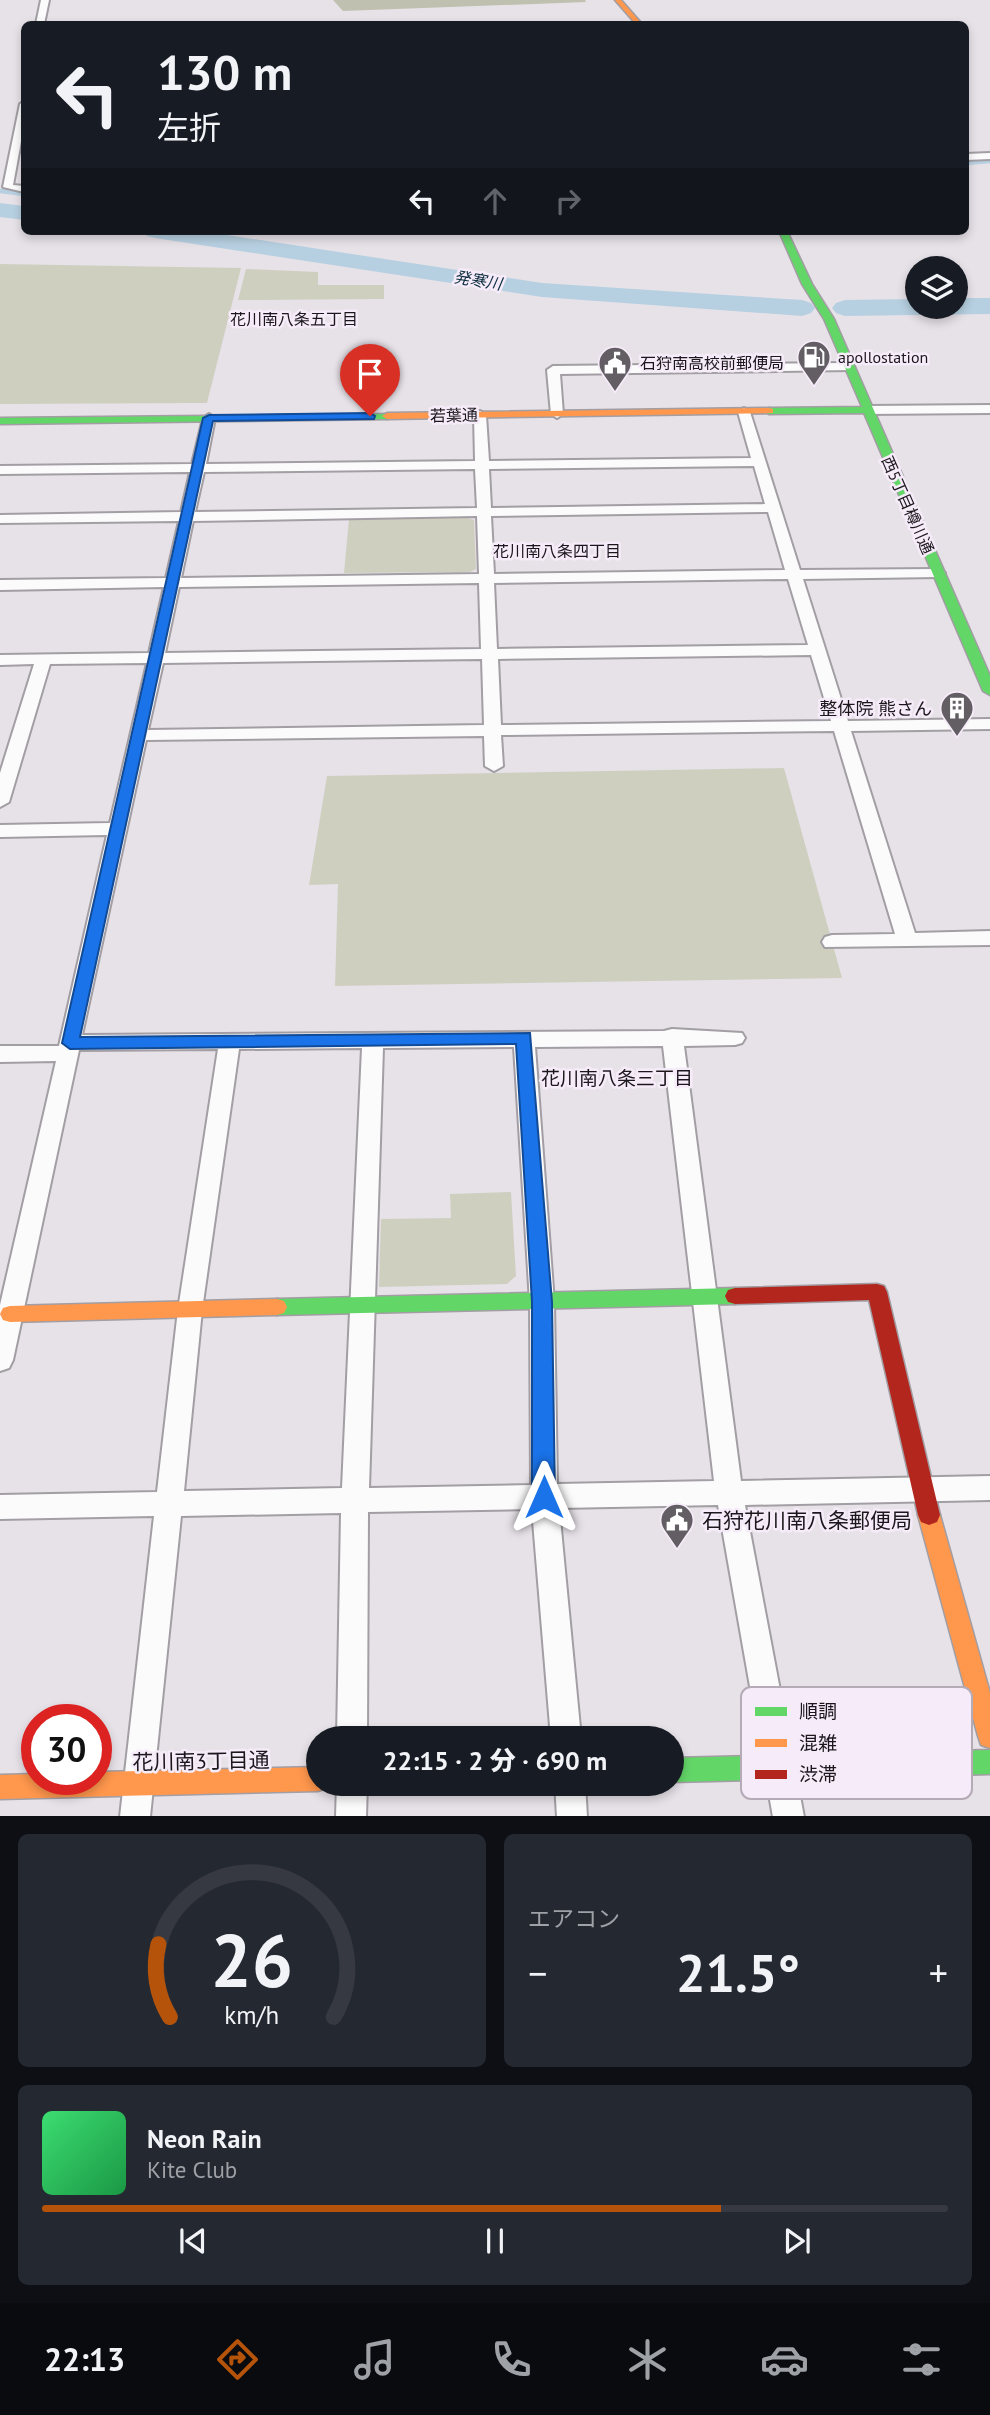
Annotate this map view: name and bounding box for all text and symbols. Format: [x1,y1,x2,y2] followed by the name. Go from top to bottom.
[157,40,292,104] text: 130 m
[42,49,133,140] icon: left
[157,106,221,148] text: 左折
[403,182,441,220] icon: left
[476,182,514,220] icon: ahead
[549,182,587,220] icon: right
[905,256,968,319] map controls
[905,256,968,319] button: layers
[453,266,505,294] water label: 発寒川
[230,309,358,329] district label: 花川南八条五丁目
[795,338,833,387] fuel station icon: apollostation
[340,344,400,416] pin
[596,344,634,393] public building icon: 石狩南高校前郵便局
[838,347,928,367] place label: apollostation
[640,353,784,373] place label: 石狩南高校前郵便局
[351,355,389,393] icon: arrive
[430,405,478,425] street label: 若葉通
[878,453,938,557] street label: 西5丁目樽川通
[493,541,621,561] district label: 花川南八条四丁目
[938,689,976,738] building icon: 整体院 熊さん
[819,697,932,720] place label: 整体院 熊さん
[541,1066,693,1090] district label: 花川南八条三丁目
[507,1460,581,1534] position arrow
[658,1501,696,1550] public building icon: 石狩花川南八条郵便局
[702,1507,912,1534] place label: 石狩花川南八条郵便局
[741,1687,972,1799] legend
[799,1699,837,1723] text: 順調
[21,1704,112,1795] speed limit sign: 30
[799,1731,837,1755] text: 混雑
[383,1744,607,1777] text: 22:15 · 2 分 · 690 m
[132,1746,270,1776] street label: 花川南3丁目通
[799,1762,837,1786] text: 渋滞
[528,1904,620,1933] text: エアコン
[211,1913,293,2007] text: 26
[676,1939,800,2006] text: 21.5°
[528,1948,547,1997] text: −
[929,1948,948,1997] text: +
[225,1998,279,2030] text: km/h
[147,2122,262,2155] text: Neon Rain
[147,2155,237,2184] text: Kite Club
[174,2222,212,2260] icon: previous
[476,2222,514,2260] icon: pause
[778,2222,816,2260] icon: next
[213,2335,262,2384] icon: directions
[350,2335,399,2384] icon: music
[487,2335,536,2384] icon: phone
[623,2335,672,2384] icon: climate
[760,2335,809,2384] icon: car
[897,2335,946,2384] icon: filters
[44,2338,125,2380] text: 22:13

